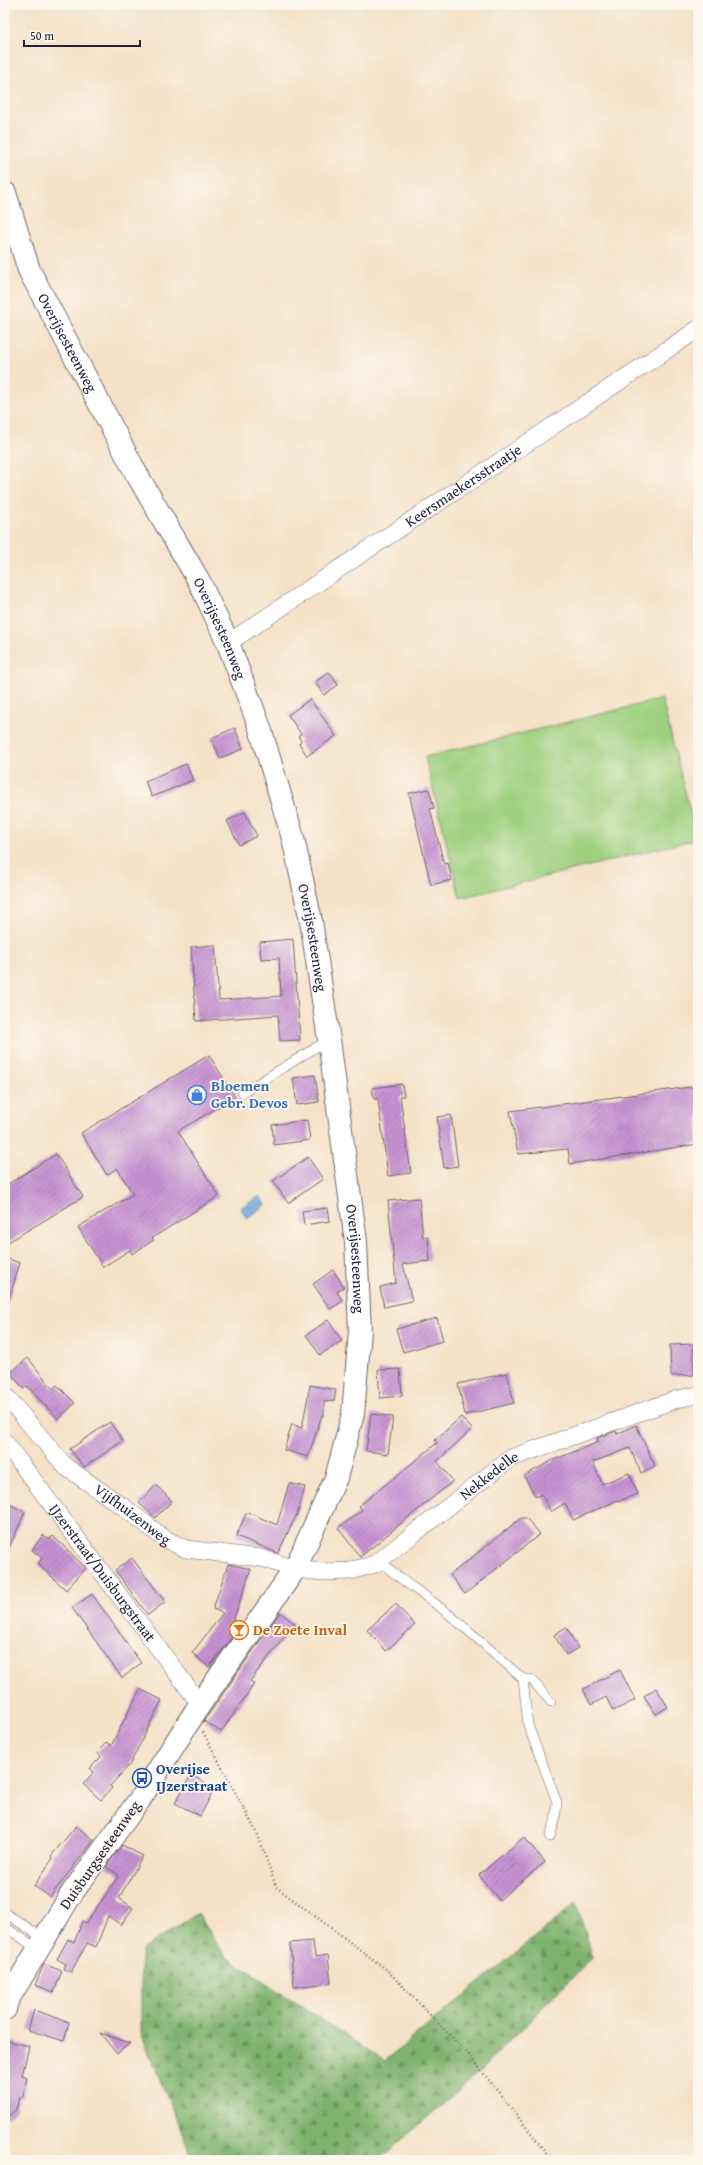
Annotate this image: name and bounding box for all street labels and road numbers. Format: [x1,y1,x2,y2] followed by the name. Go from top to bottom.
[33,289,103,396] street label: Overijsesteenweg
[401,439,525,532] street label: Keersmaekersstraatje
[189,574,252,683] street label: Overijsesteenweg
[293,882,333,994] street label: Overijsesteenweg
[341,1203,370,1314] street label: Overijsesteenweg
[455,1445,521,1504] street label: Nekkedelle
[90,1479,174,1550] street label: Vijfhuizenweg
[44,1499,161,1646] street label: IJzerstraat/Duisburgstraat
[54,1796,145,1913] street label: Duisburgsesteenweg

